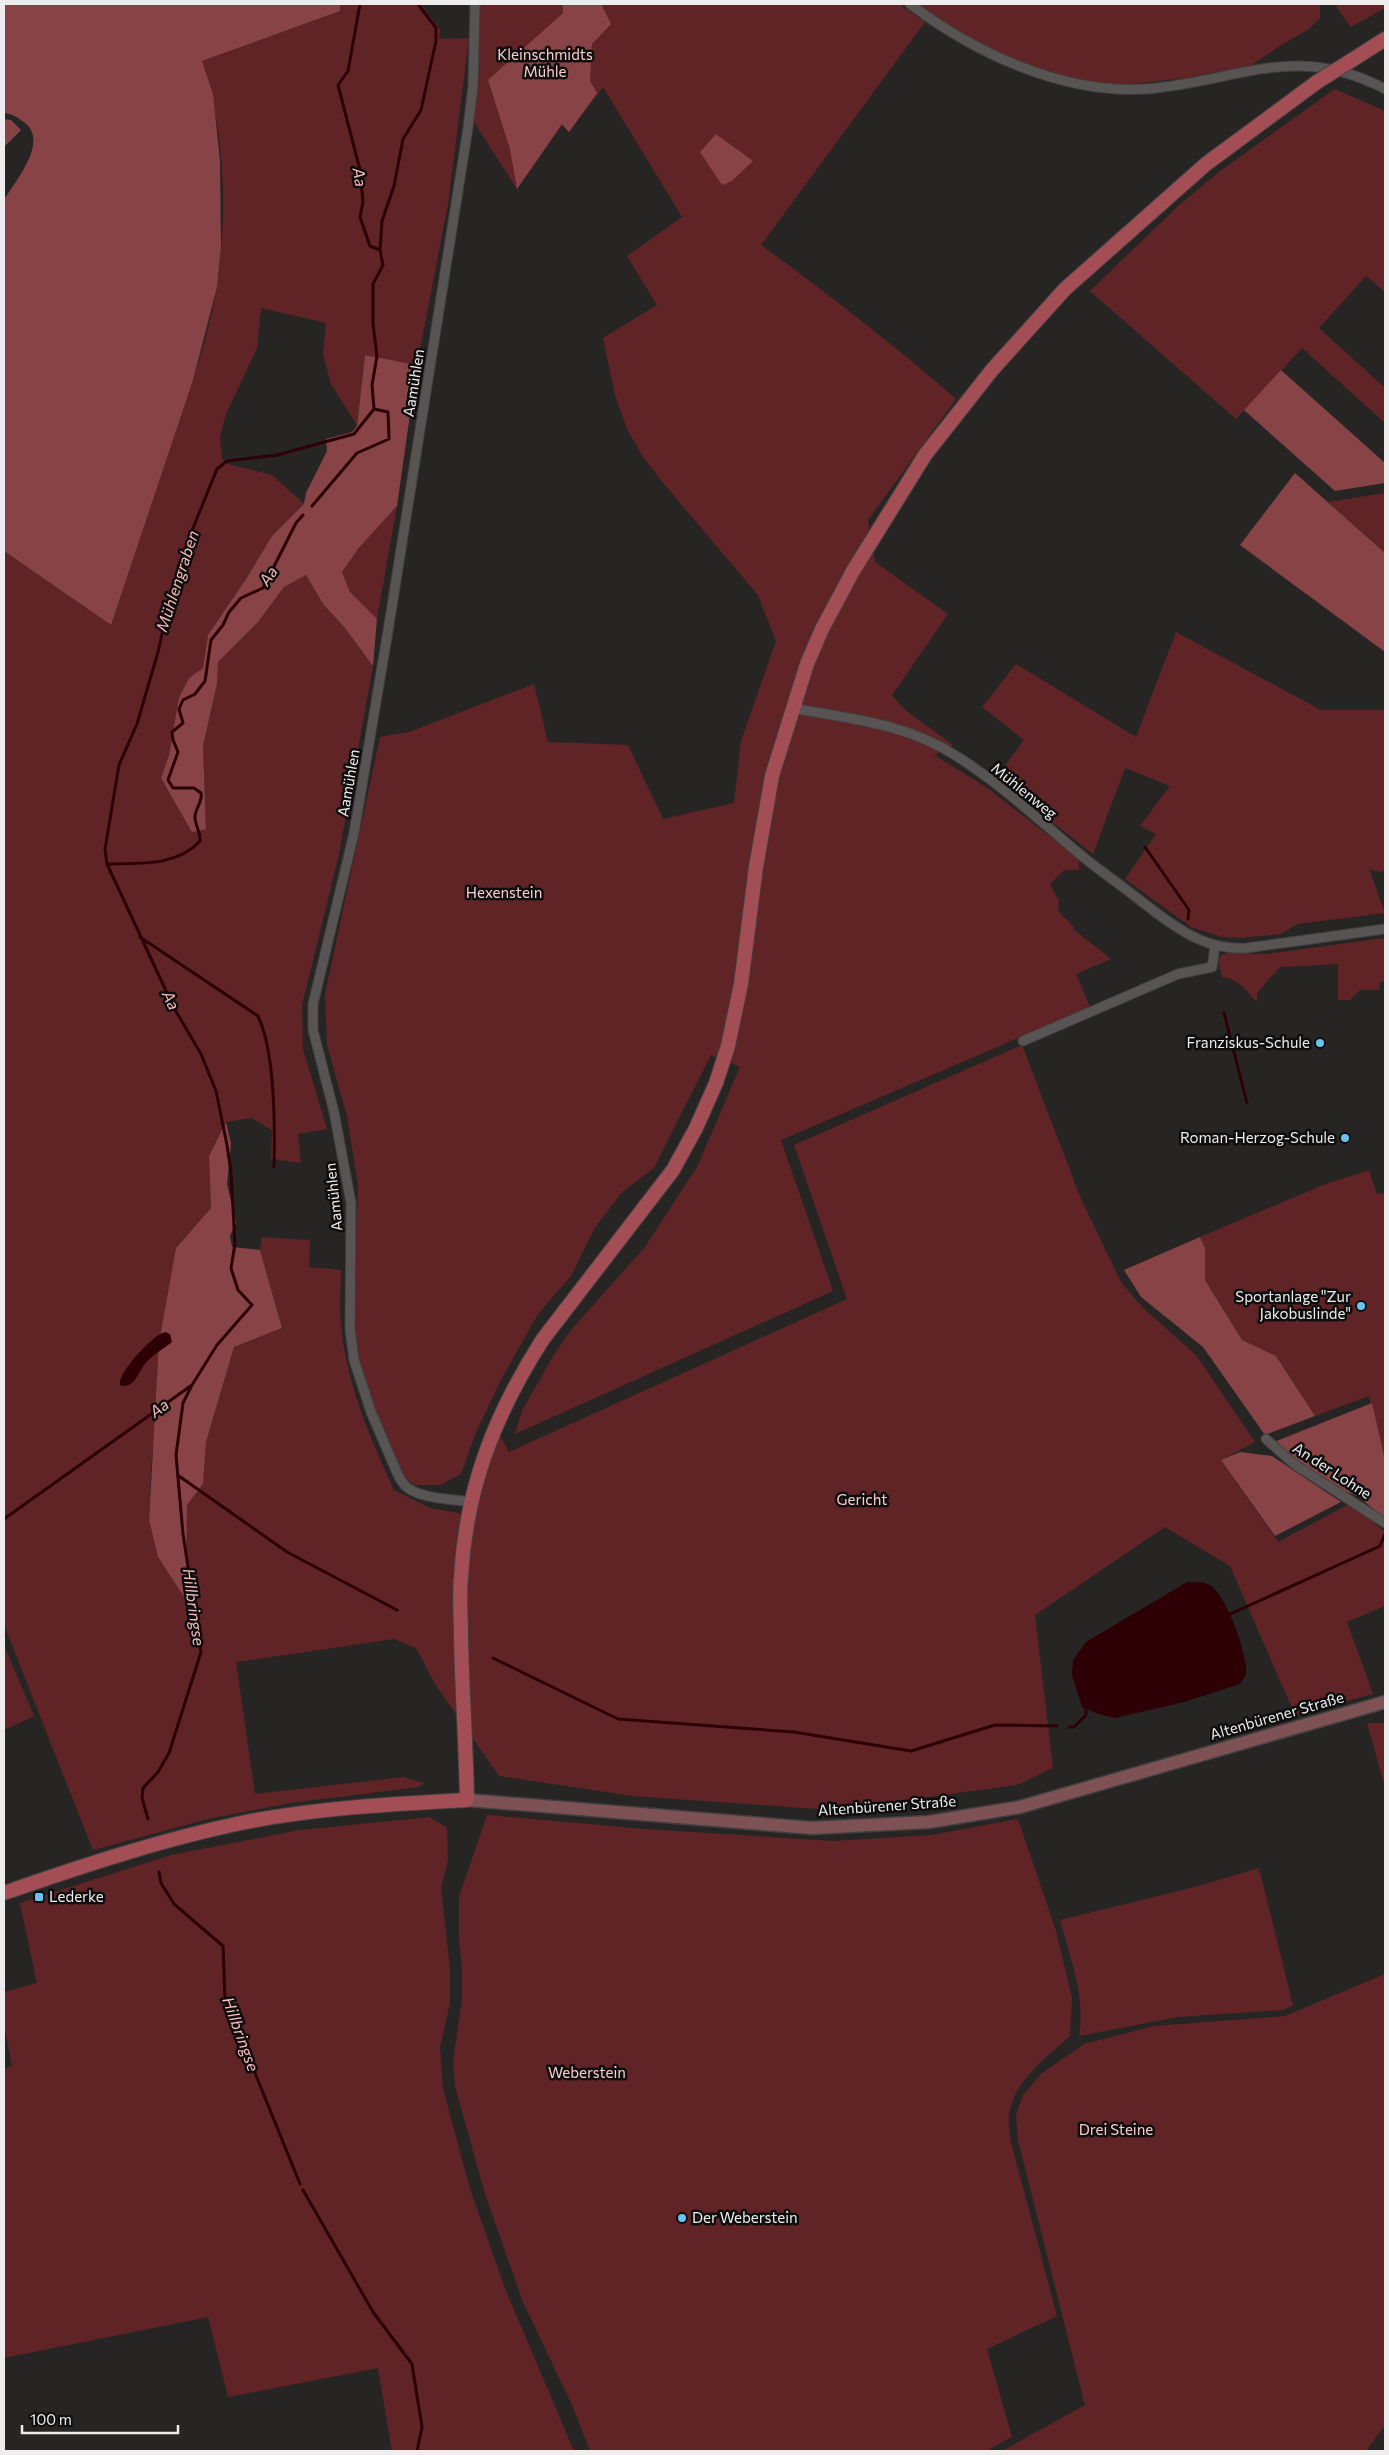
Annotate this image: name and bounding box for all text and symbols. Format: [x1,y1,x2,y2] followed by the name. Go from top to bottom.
[497,45,593,80] park label: Kleinschmidts Mühle
[349,165,371,188] water label: Aa
[399,348,427,418] street label: Aamühlen
[151,528,202,634] water label: Mühlengraben
[254,562,281,590] water label: Aa
[333,748,363,818] street label: Aamühlen
[988,758,1061,822] street label: Mühlenweg
[466,883,542,901] park label: Hexenstein
[158,986,184,1013] water label: Aa
[1187,1033,1310,1051] place label: Franziskus-Schule
[1314,1037,1326,1049] marker: Franziskus-Schule
[1180,1128,1335,1146] place label: Roman-Herzog-Schule
[1339,1132,1351,1144] marker: Roman-Herzog-Schule
[320,1162,346,1232] street label: Aamühlen
[1235,1287,1351,1322] place label: Sportanlage "Zur Jakobuslinde"
[1355,1300,1367,1312] marker: Sportanlage "Zur Jakobuslinde"
[145,1394,172,1422] water label: Aa
[1290,1438,1375,1502] street label: An der Lohne
[837,1490,887,1508] park label: Gericht
[180,1567,209,1647] water label: Hillbringse
[1208,1687,1346,1743] street label: Altenbürener Straße
[817,1791,957,1819] street label: Altenbürener Straße
[49,1887,104,1905] place label: Lederke
[33,1891,45,1903] marker: Lederke
[219,1994,264,2074] water label: Hillbringse
[548,2063,626,2081] park label: Weberstein
[1079,2120,1153,2138] park label: Drei Steine
[692,2208,798,2226] place label: Der Weberstein
[676,2212,688,2224] marker: Der Weberstein
[22,2402,179,2434] scale bar
[30,2410,72,2428] text: 100 m

